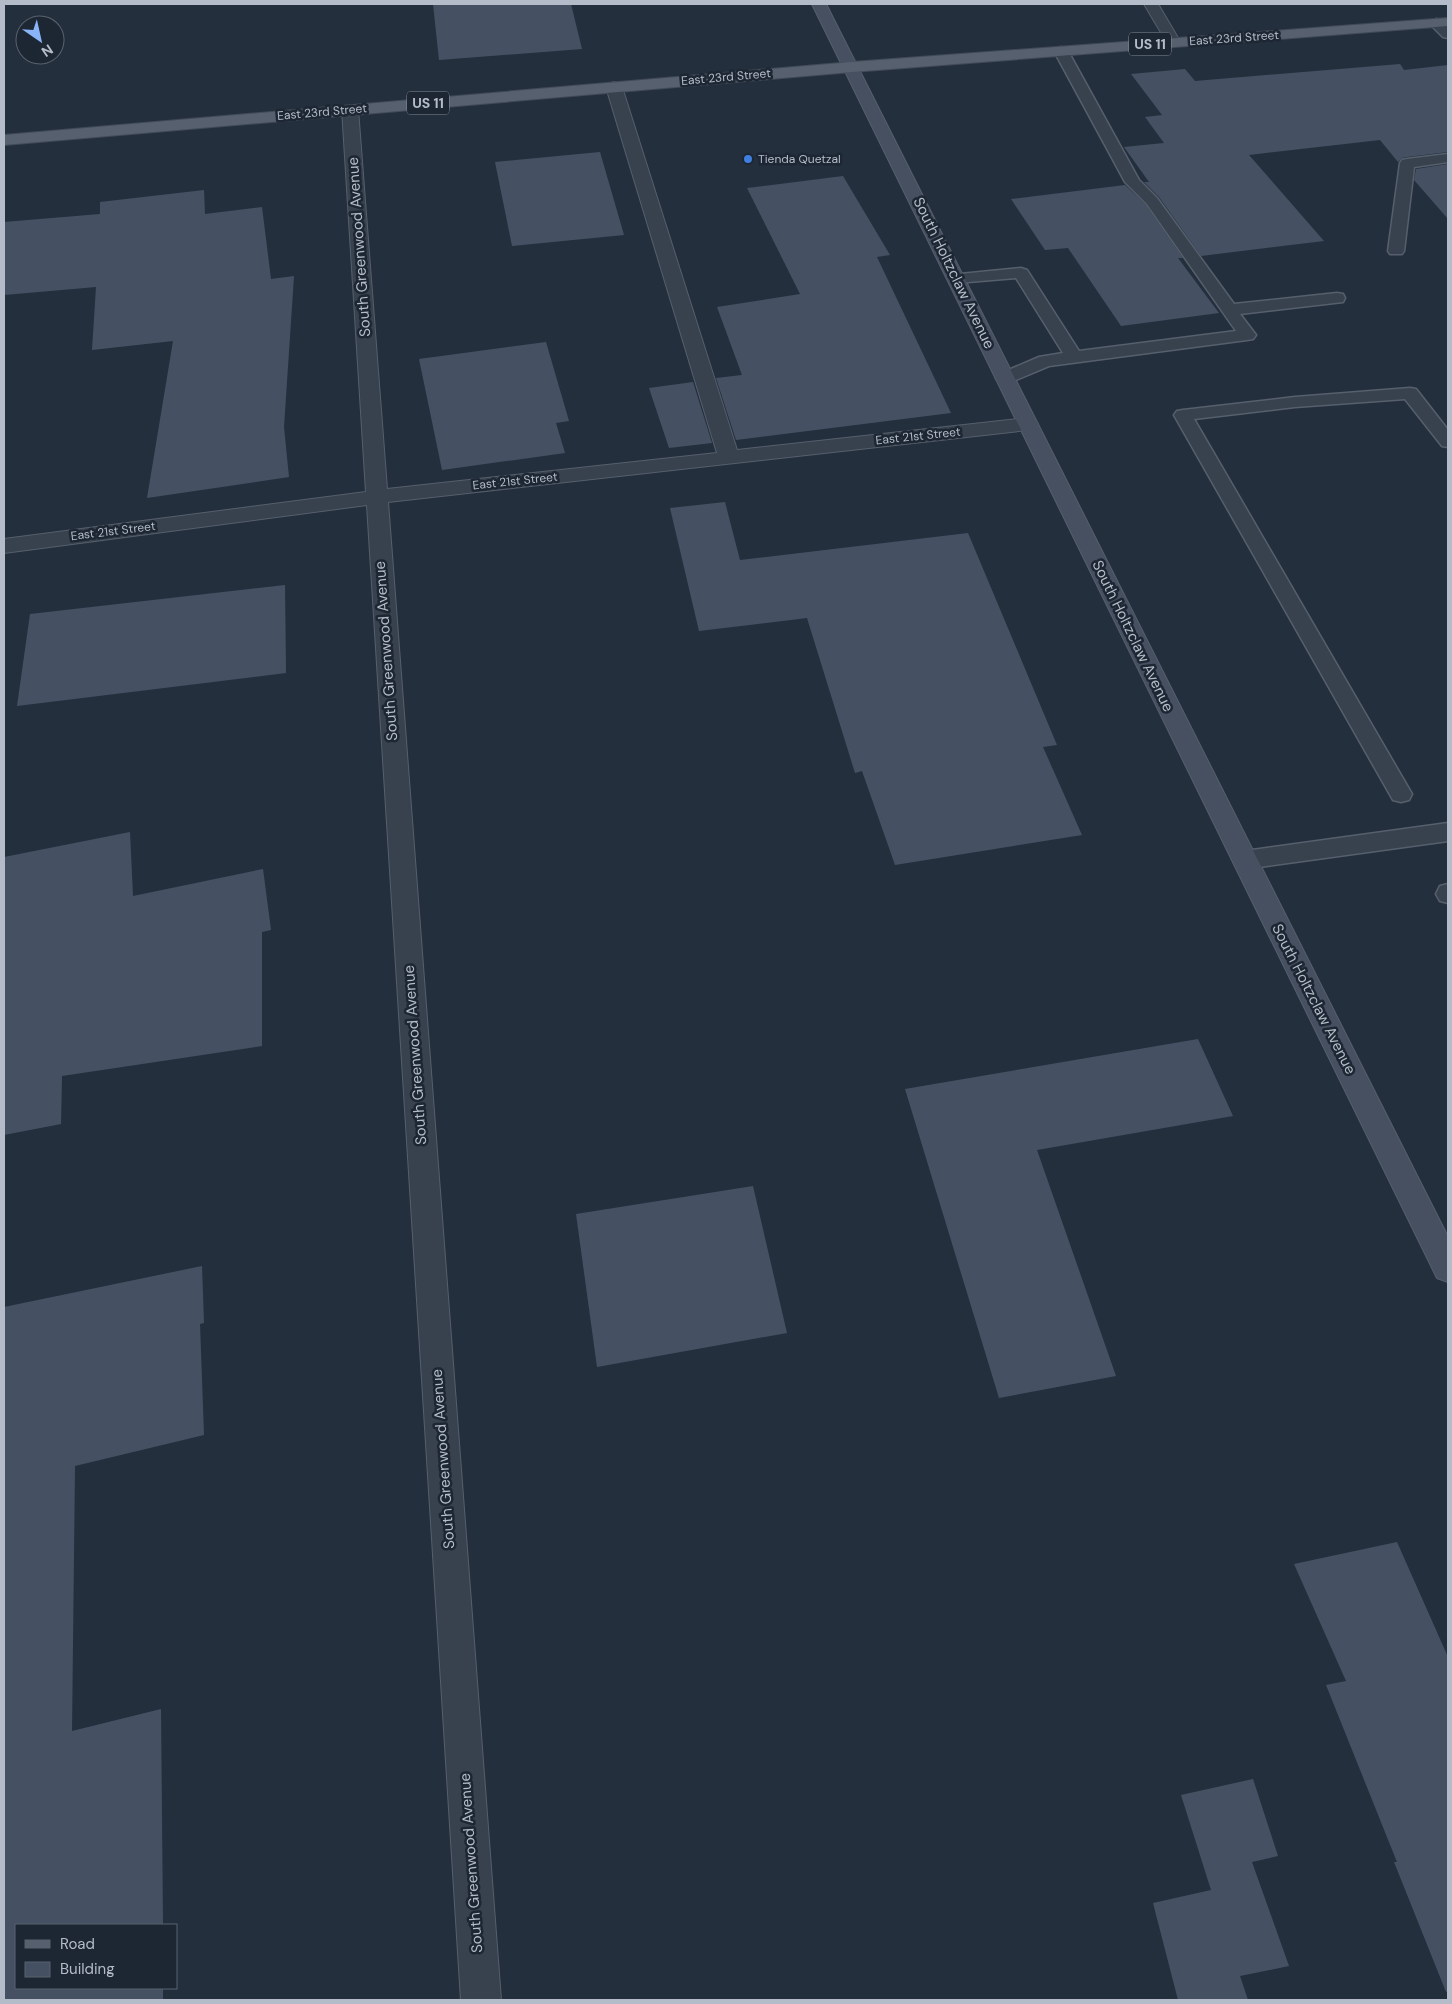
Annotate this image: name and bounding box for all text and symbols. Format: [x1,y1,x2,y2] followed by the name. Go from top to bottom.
[15,15,65,65] north arrow
[1189,27,1280,49] street label: East 23rd Street
[1129,33,1171,56] road number: US 11
[38,40,57,61] text: N
[681,65,772,89] street label: East 23rd Street
[407,92,449,115] road number: US 11
[277,100,368,124] street label: East 23rd Street
[758,151,841,167] place label: Tienda Quetzal
[742,153,754,165] marker: Tienda Quetzal
[343,156,375,338] street label: South Greenwood Avenue
[909,194,999,352] street label: South Holtzclaw Avenue
[875,424,962,448] street label: East 21st Street
[472,469,559,493] street label: East 21st Street
[70,518,157,544] street label: East 21st Street
[1088,557,1178,715] street label: South Holtzclaw Avenue
[370,560,402,742] street label: South Greenwood Avenue
[1267,920,1361,1078] street label: South Holtzclaw Avenue
[399,964,431,1146] street label: South Greenwood Avenue
[427,1368,459,1550] street label: South Greenwood Avenue
[455,1772,487,1954] street label: South Greenwood Avenue
[15,1924,178,1989] legend
[60,1934,95,1954] text: Road
[60,1959,115,1979] text: Building

